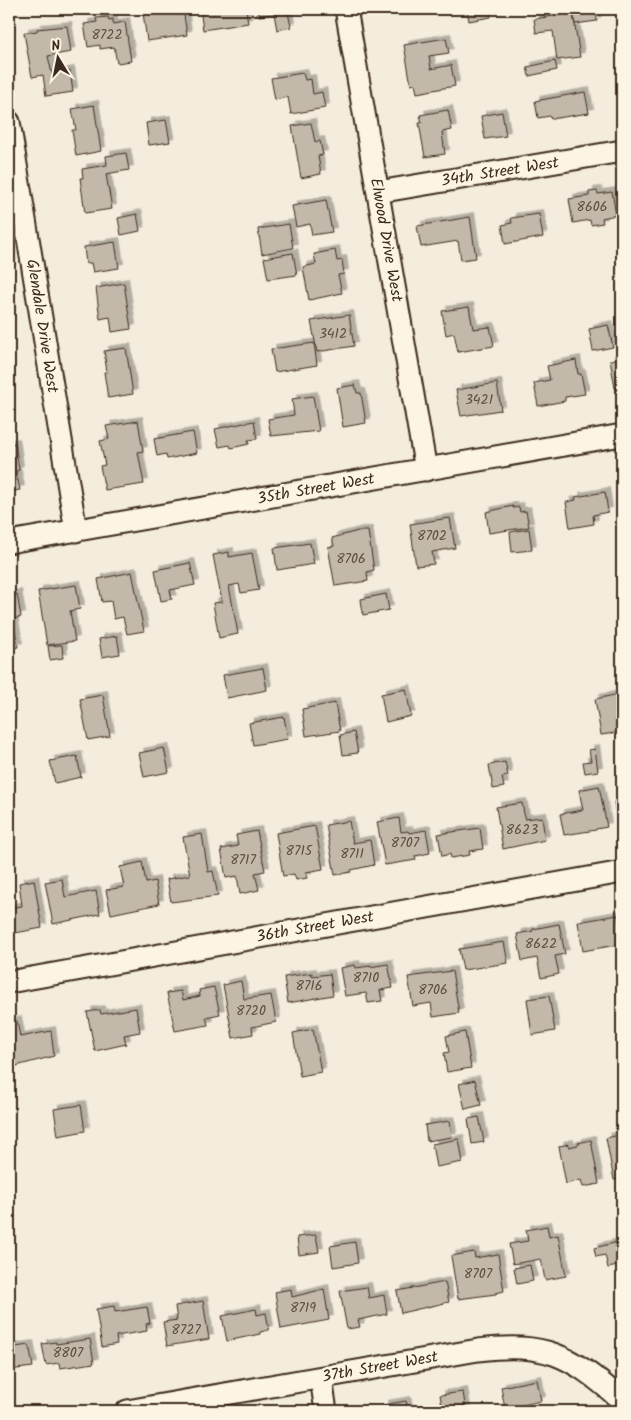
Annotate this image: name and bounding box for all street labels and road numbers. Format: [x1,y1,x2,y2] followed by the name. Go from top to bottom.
[439,150,561,194] street label: 34th Street West
[363,176,409,305] street label: Elwood Drive West
[19,257,65,395] street label: Glendale Drive West
[255,466,377,512] street label: 35th Street West
[254,904,377,950] street label: 36th Street West
[320,1344,441,1390] street label: 37th Street West

